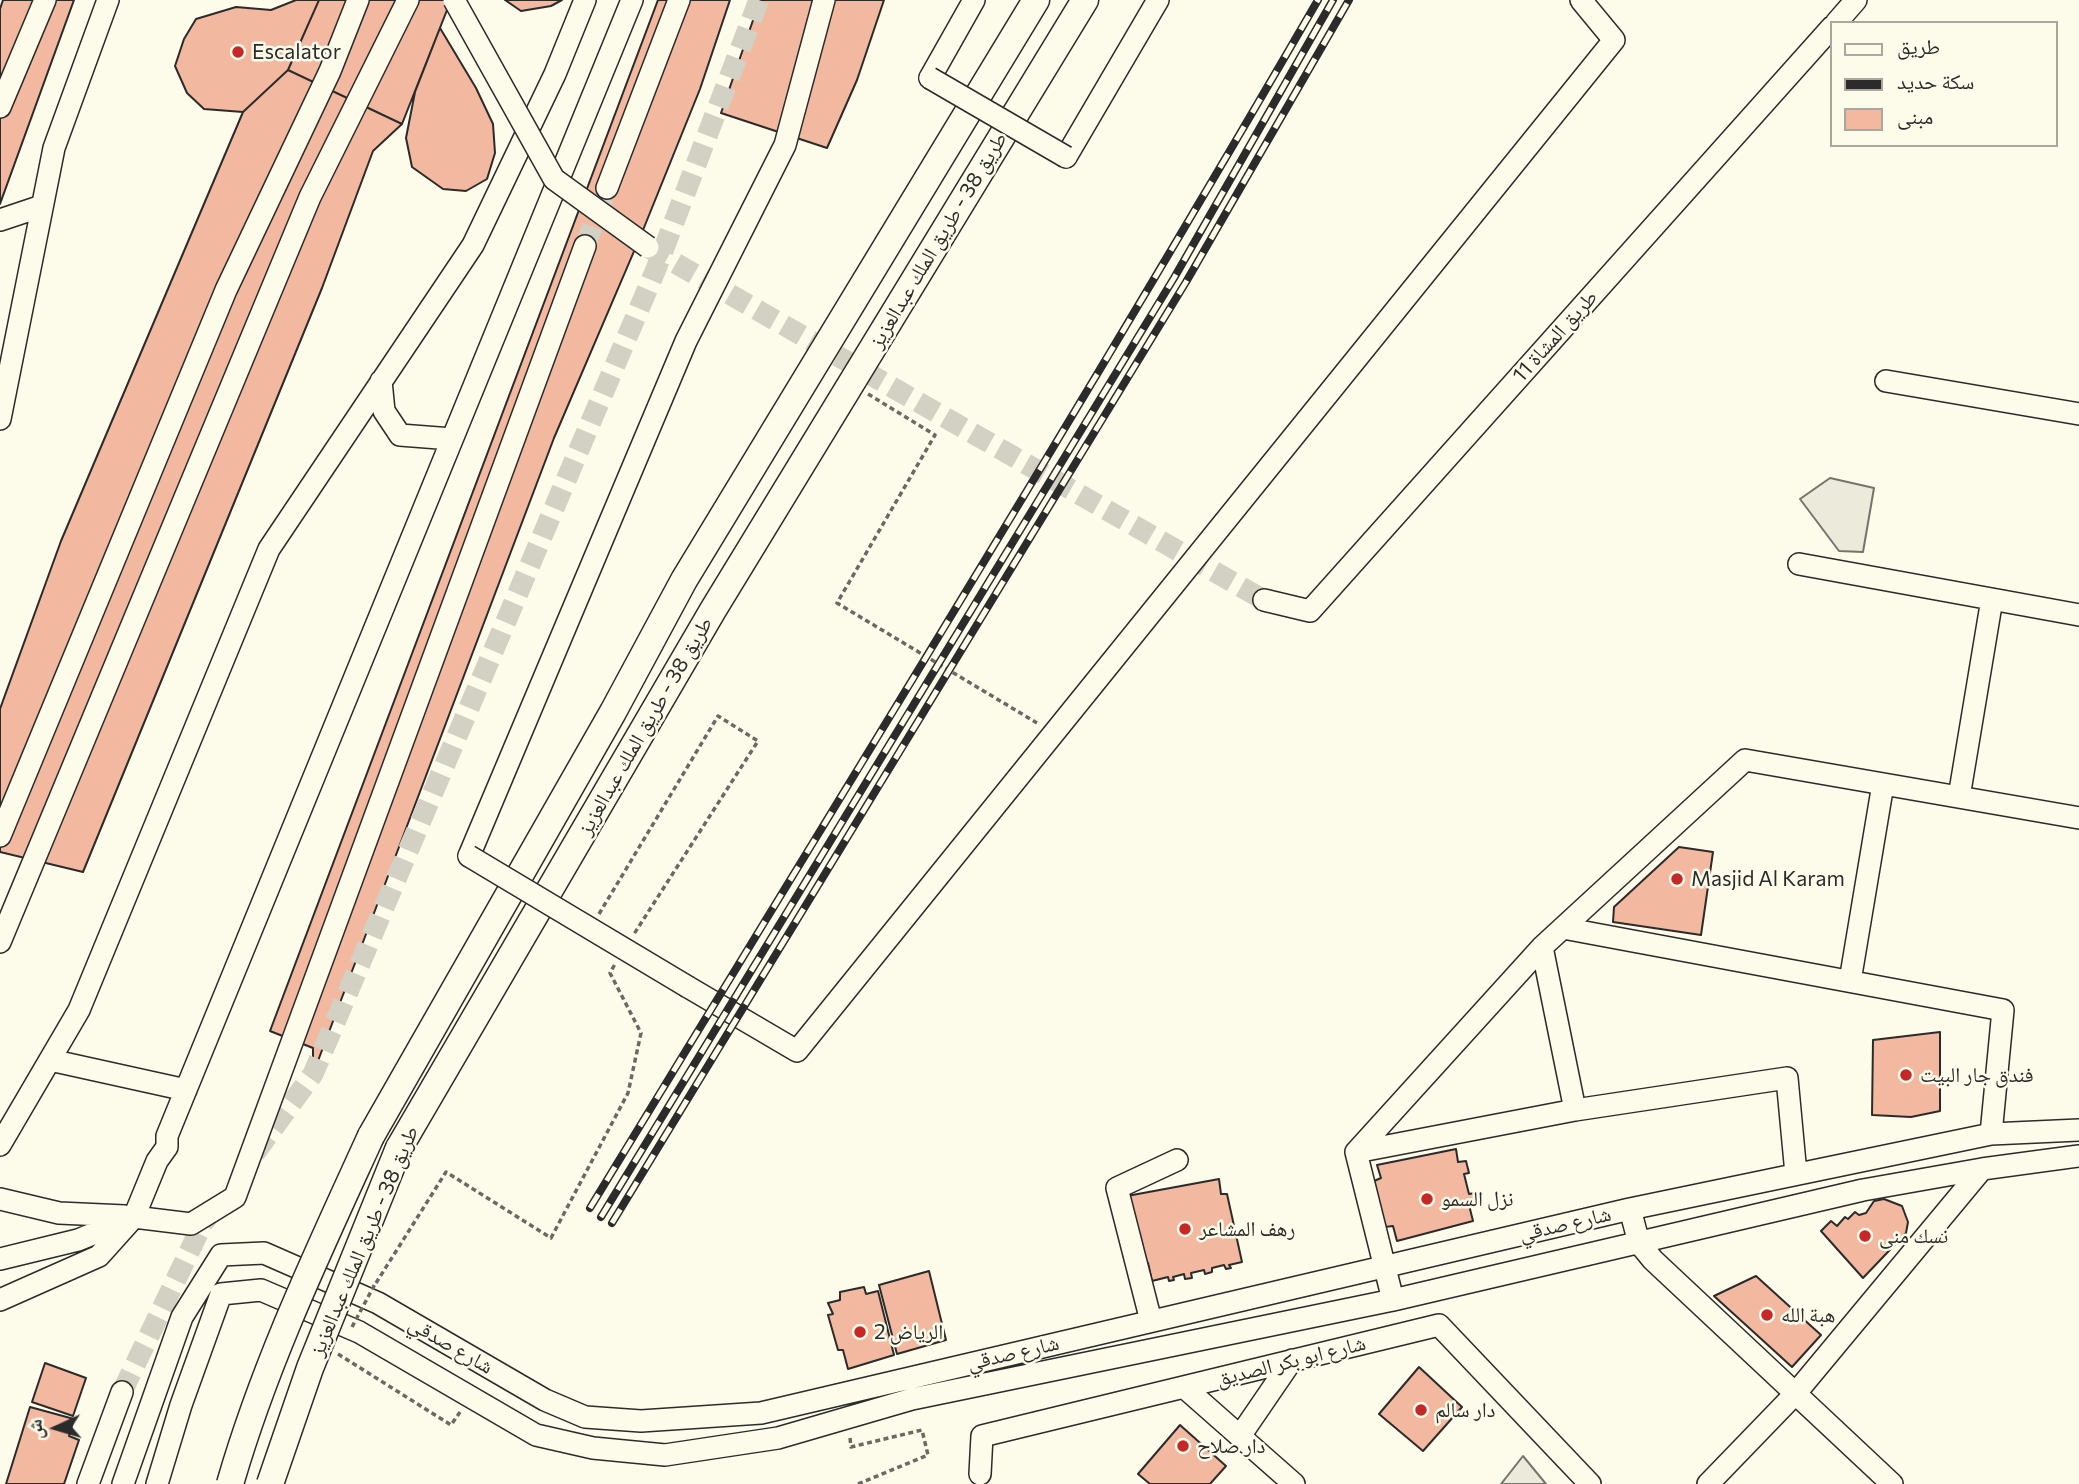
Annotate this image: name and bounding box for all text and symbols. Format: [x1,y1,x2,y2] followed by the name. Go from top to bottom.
[1830,21,2058,147] legend
[1897,33,1940,58] text: طريق
[252,39,341,65] place label: Escalator
[230,44,246,60] marker: Escalator
[1897,68,1974,93] text: سكة حديد
[1897,103,1933,128] text: مبنى
[863,127,1013,353] street label: طريق 38 - طريق الملك عبدالعزيز
[1507,285,1603,387] street label: طريق المشاة 11
[572,613,718,839] street label: طريق 38 - طريق الملك عبدالعزيز
[1691,866,1845,892] place label: Masjid Al Karam
[1669,871,1685,887] marker: Masjid Al Karam
[1920,1062,2034,1088] place label: فندق جار البيت
[1898,1067,1914,1083] marker: فندق جار البيت
[304,1122,424,1360] street label: طريق 38 - طريق الملك عبدالعزيز
[1441,1186,1514,1212] place label: نزل السمو
[1419,1191,1435,1207] marker: نزل السمو
[1517,1201,1613,1247] street label: شارع صدقي
[1199,1216,1295,1242] place label: رهف المشاعر
[1177,1221,1193,1237] marker: رهف المشاعر
[1879,1223,1948,1249] place label: نسك منى
[1857,1228,1873,1244] marker: نسك منى
[1781,1302,1835,1328] place label: هبة الله
[1759,1307,1775,1323] marker: هبة الله
[404,1311,498,1379] street label: شارع صدقي
[874,1319,943,1345] place label: الرياض 2
[852,1324,868,1340] marker: الرياض 2
[965,1330,1061,1376] street label: شارع صدقي
[1214,1330,1368,1392] street label: شارع ابو بكر الصديق
[21,1393,91,1463] north arrow
[1435,1397,1495,1423] place label: دار سالم
[1413,1402,1429,1418] marker: دار سالم
[22,1419,47,1440] text: ش
[1197,1433,1265,1459] place label: دار صلاح
[1175,1438,1191,1454] marker: دار صلاح

